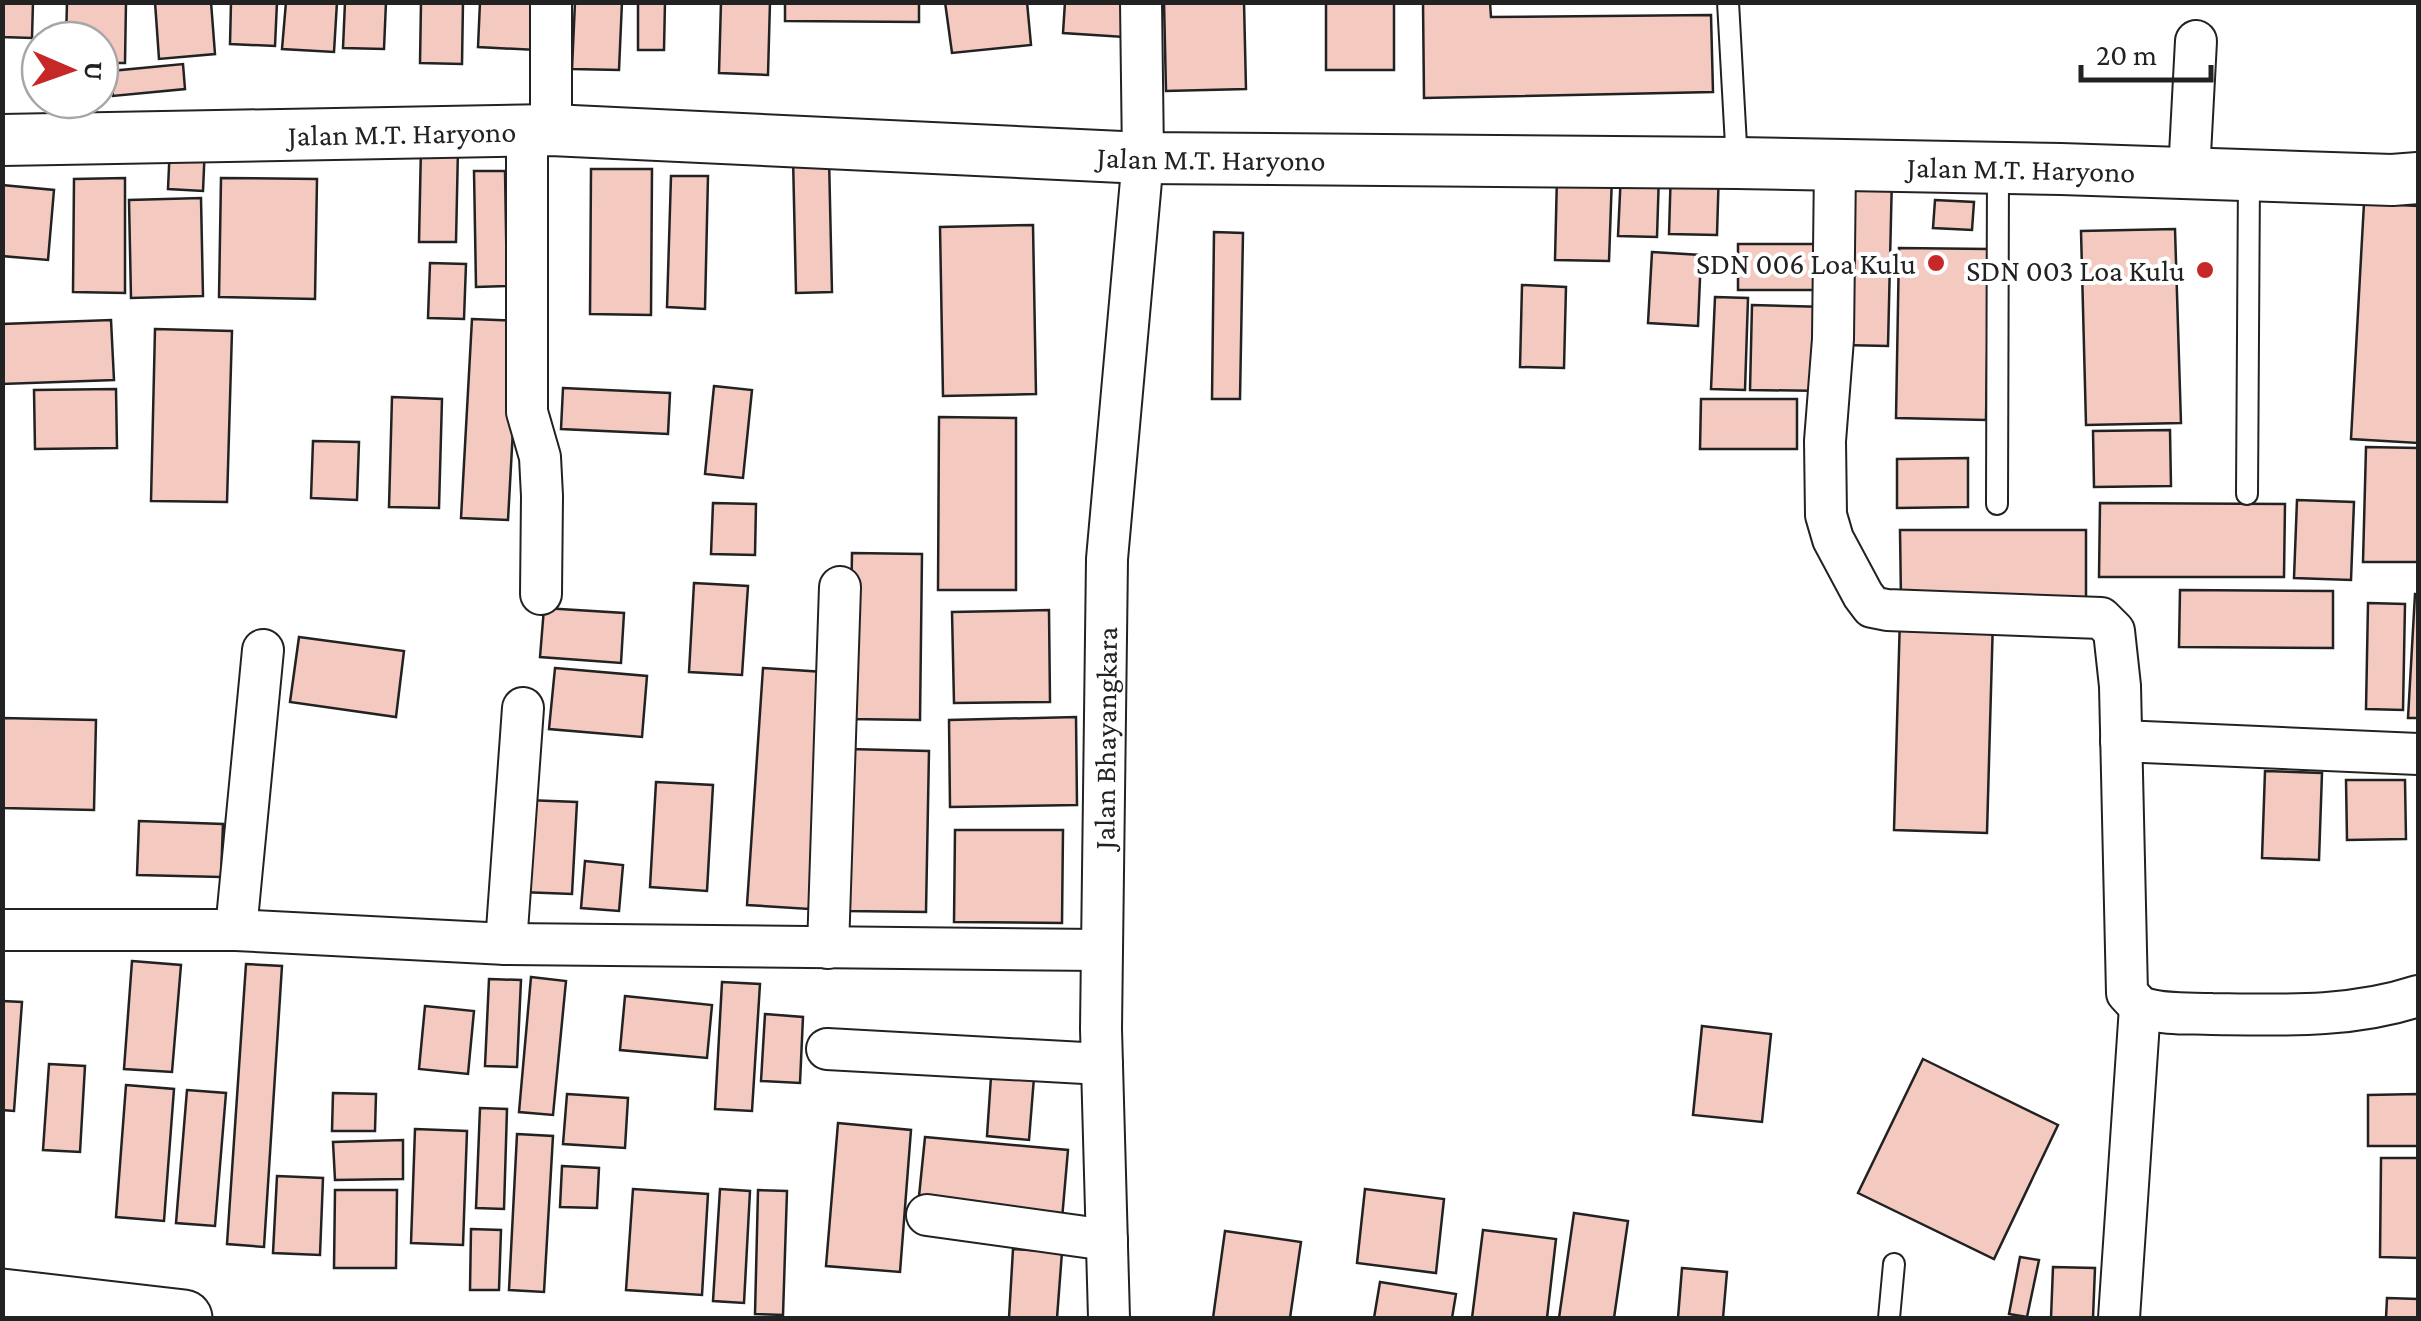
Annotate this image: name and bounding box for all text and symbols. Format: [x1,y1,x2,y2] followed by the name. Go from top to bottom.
[20,20,120,120] north arrow
[2081,20,2211,82] scale bar
[2096,38,2157,71] text: 20 m
[79,61,110,81] text: U
[284,114,516,151] street label: Jalan M.T. Haryono
[1093,139,1326,177] street label: Jalan M.T. Haryono
[1904,150,2136,188] street label: Jalan M.T. Haryono
[1696,247,1916,280] place label: SDN 006 Loa Kulu
[1925,252,1947,274] marker: SDN 006 Loa Kulu
[1966,254,2185,287] place label: SDN 003 Loa Kulu
[2194,259,2216,281] marker: SDN 003 Loa Kulu
[1087,626,1123,853] street label: Jalan Bhayangkara

